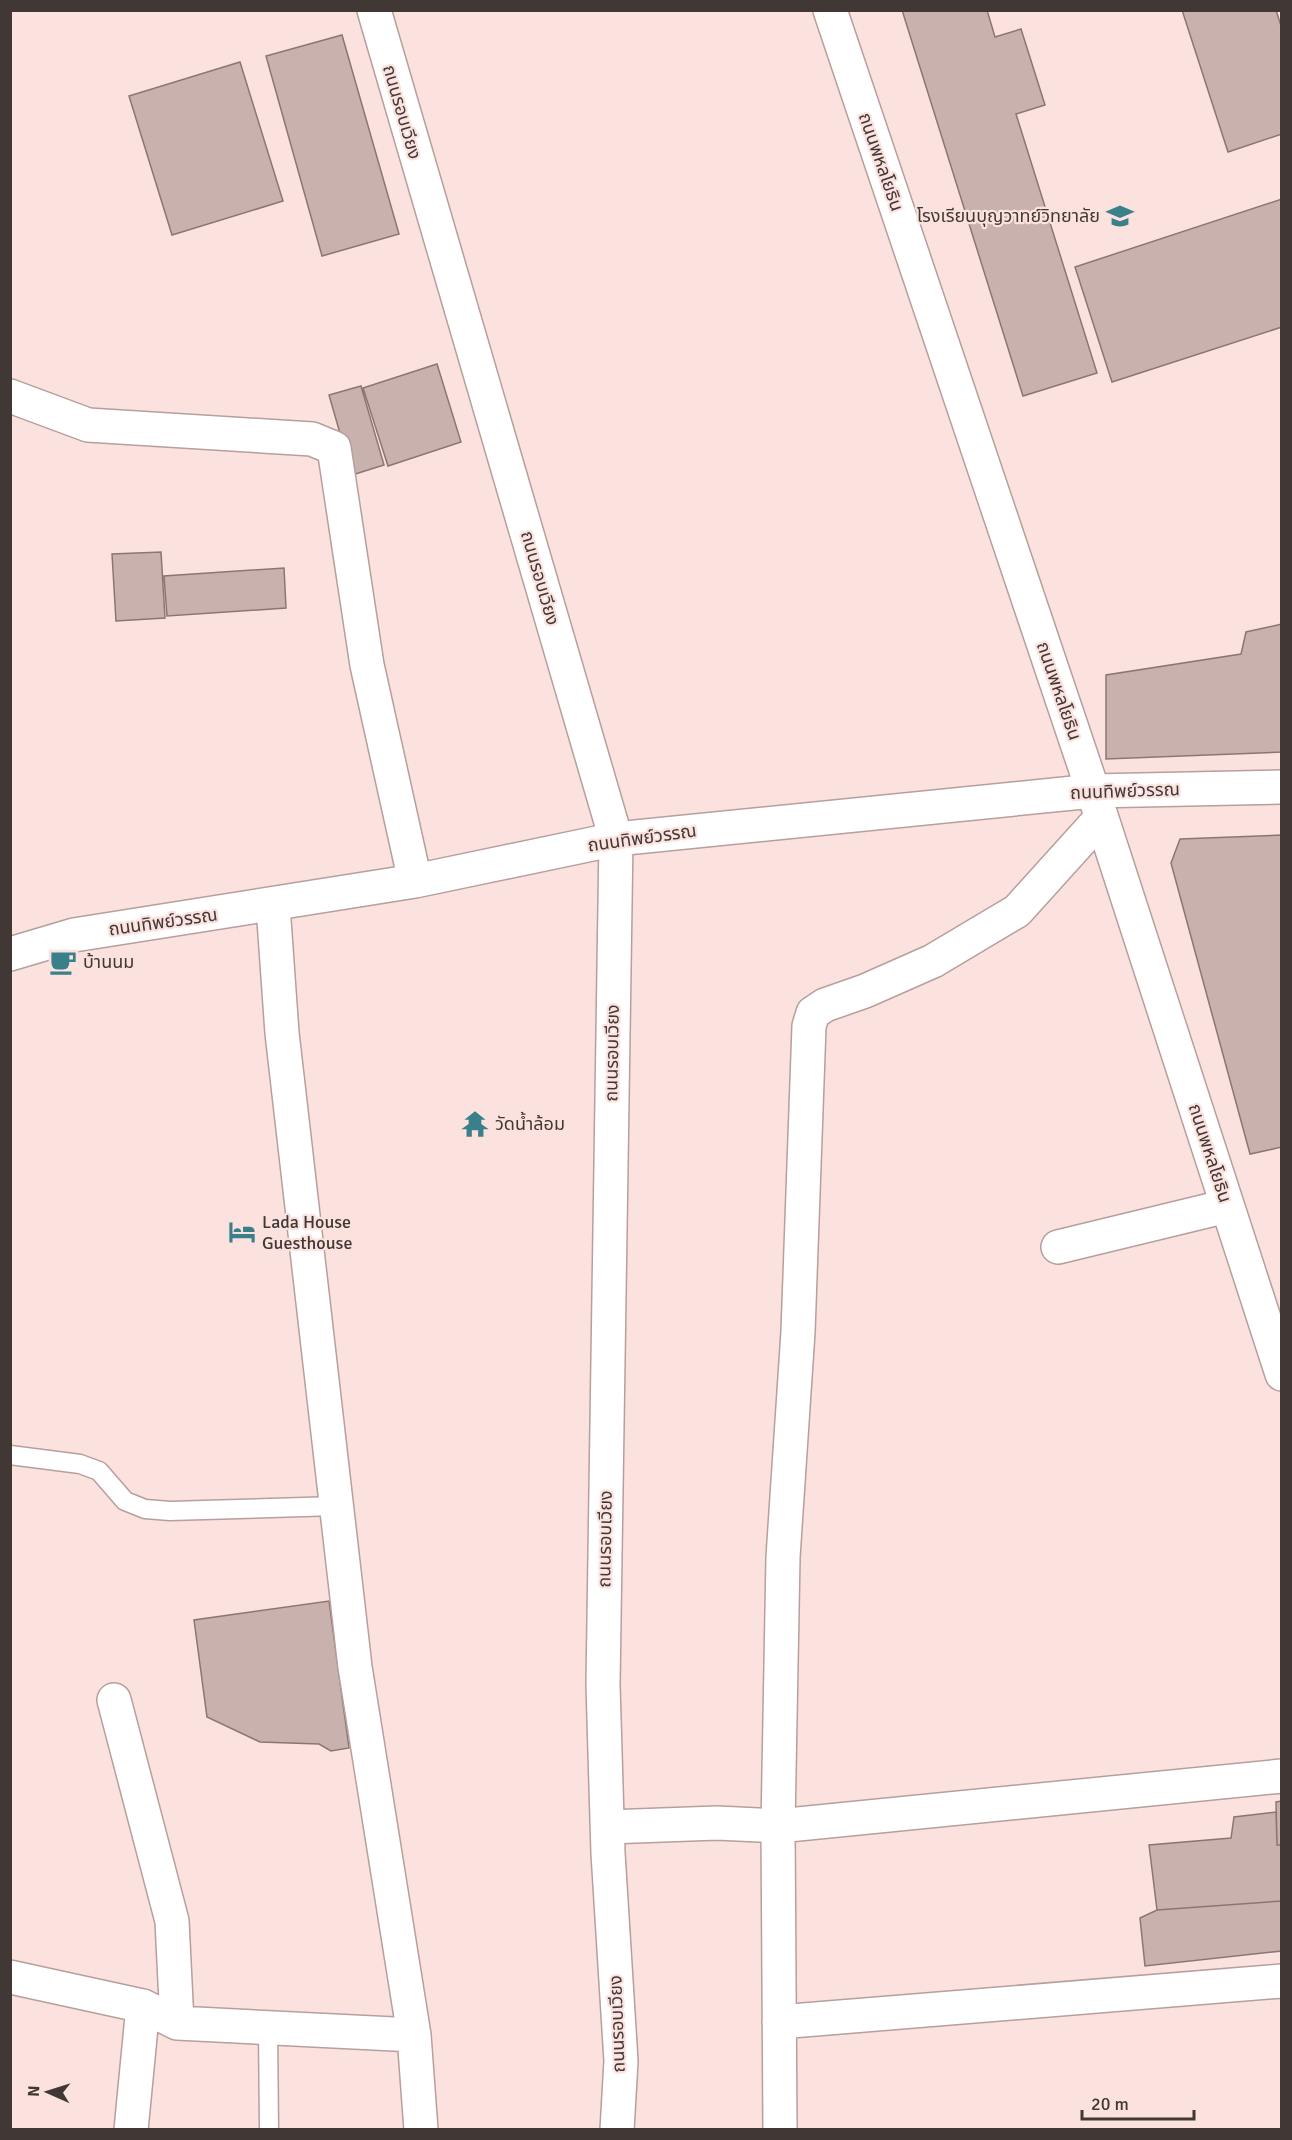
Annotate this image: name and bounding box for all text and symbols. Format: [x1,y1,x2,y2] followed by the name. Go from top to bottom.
[378,62,426,162] street label: ถนนรอบเวียง
[854,110,908,214] street label: ถนนพหลโยธิน
[1105,201,1135,231] school or university icon: โรงเรียนบุญวาทย์วิทยาลัย
[917,205,1100,227] place label: โรงเรียนบุญวาทย์วิทยาลัย
[516,528,564,628] street label: ถนนรอบเวียง
[1032,639,1086,743] street label: ถนนพหลโยธิน
[1070,778,1180,804] street label: ถนนทิพย์วรรณ
[586,819,698,857] street label: ถนนทิพย์วรรณ
[107,903,219,941] street label: ถนนทิพย์วรรณ
[48,947,78,977] cafe icon: บ้านนม
[83,951,134,973] place label: บ้านนม
[600,1004,624,1102] street label: ถนนรอบเวียง
[1184,1101,1236,1205] street label: ถนนพหลโยธิน
[460,1109,490,1139] temple icon: วัดน้ำล้อม
[495,1111,565,1135] place label: วัดน้ำล้อม
[262,1211,352,1254] place label: Lada House Guesthouse
[227,1217,257,1247] hotel icon: Lada House Guesthouse
[593,1490,617,1588] street label: ถนนรอบเวียง
[604,1975,630,2073] street label: ถนนรอบเวียง
[18,2062,78,2122] north arrow
[1082,2083,1194,2121] scale bar
[24,2085,44,2097] text: N
[1091,2093,1129,2115] text: 20 m

